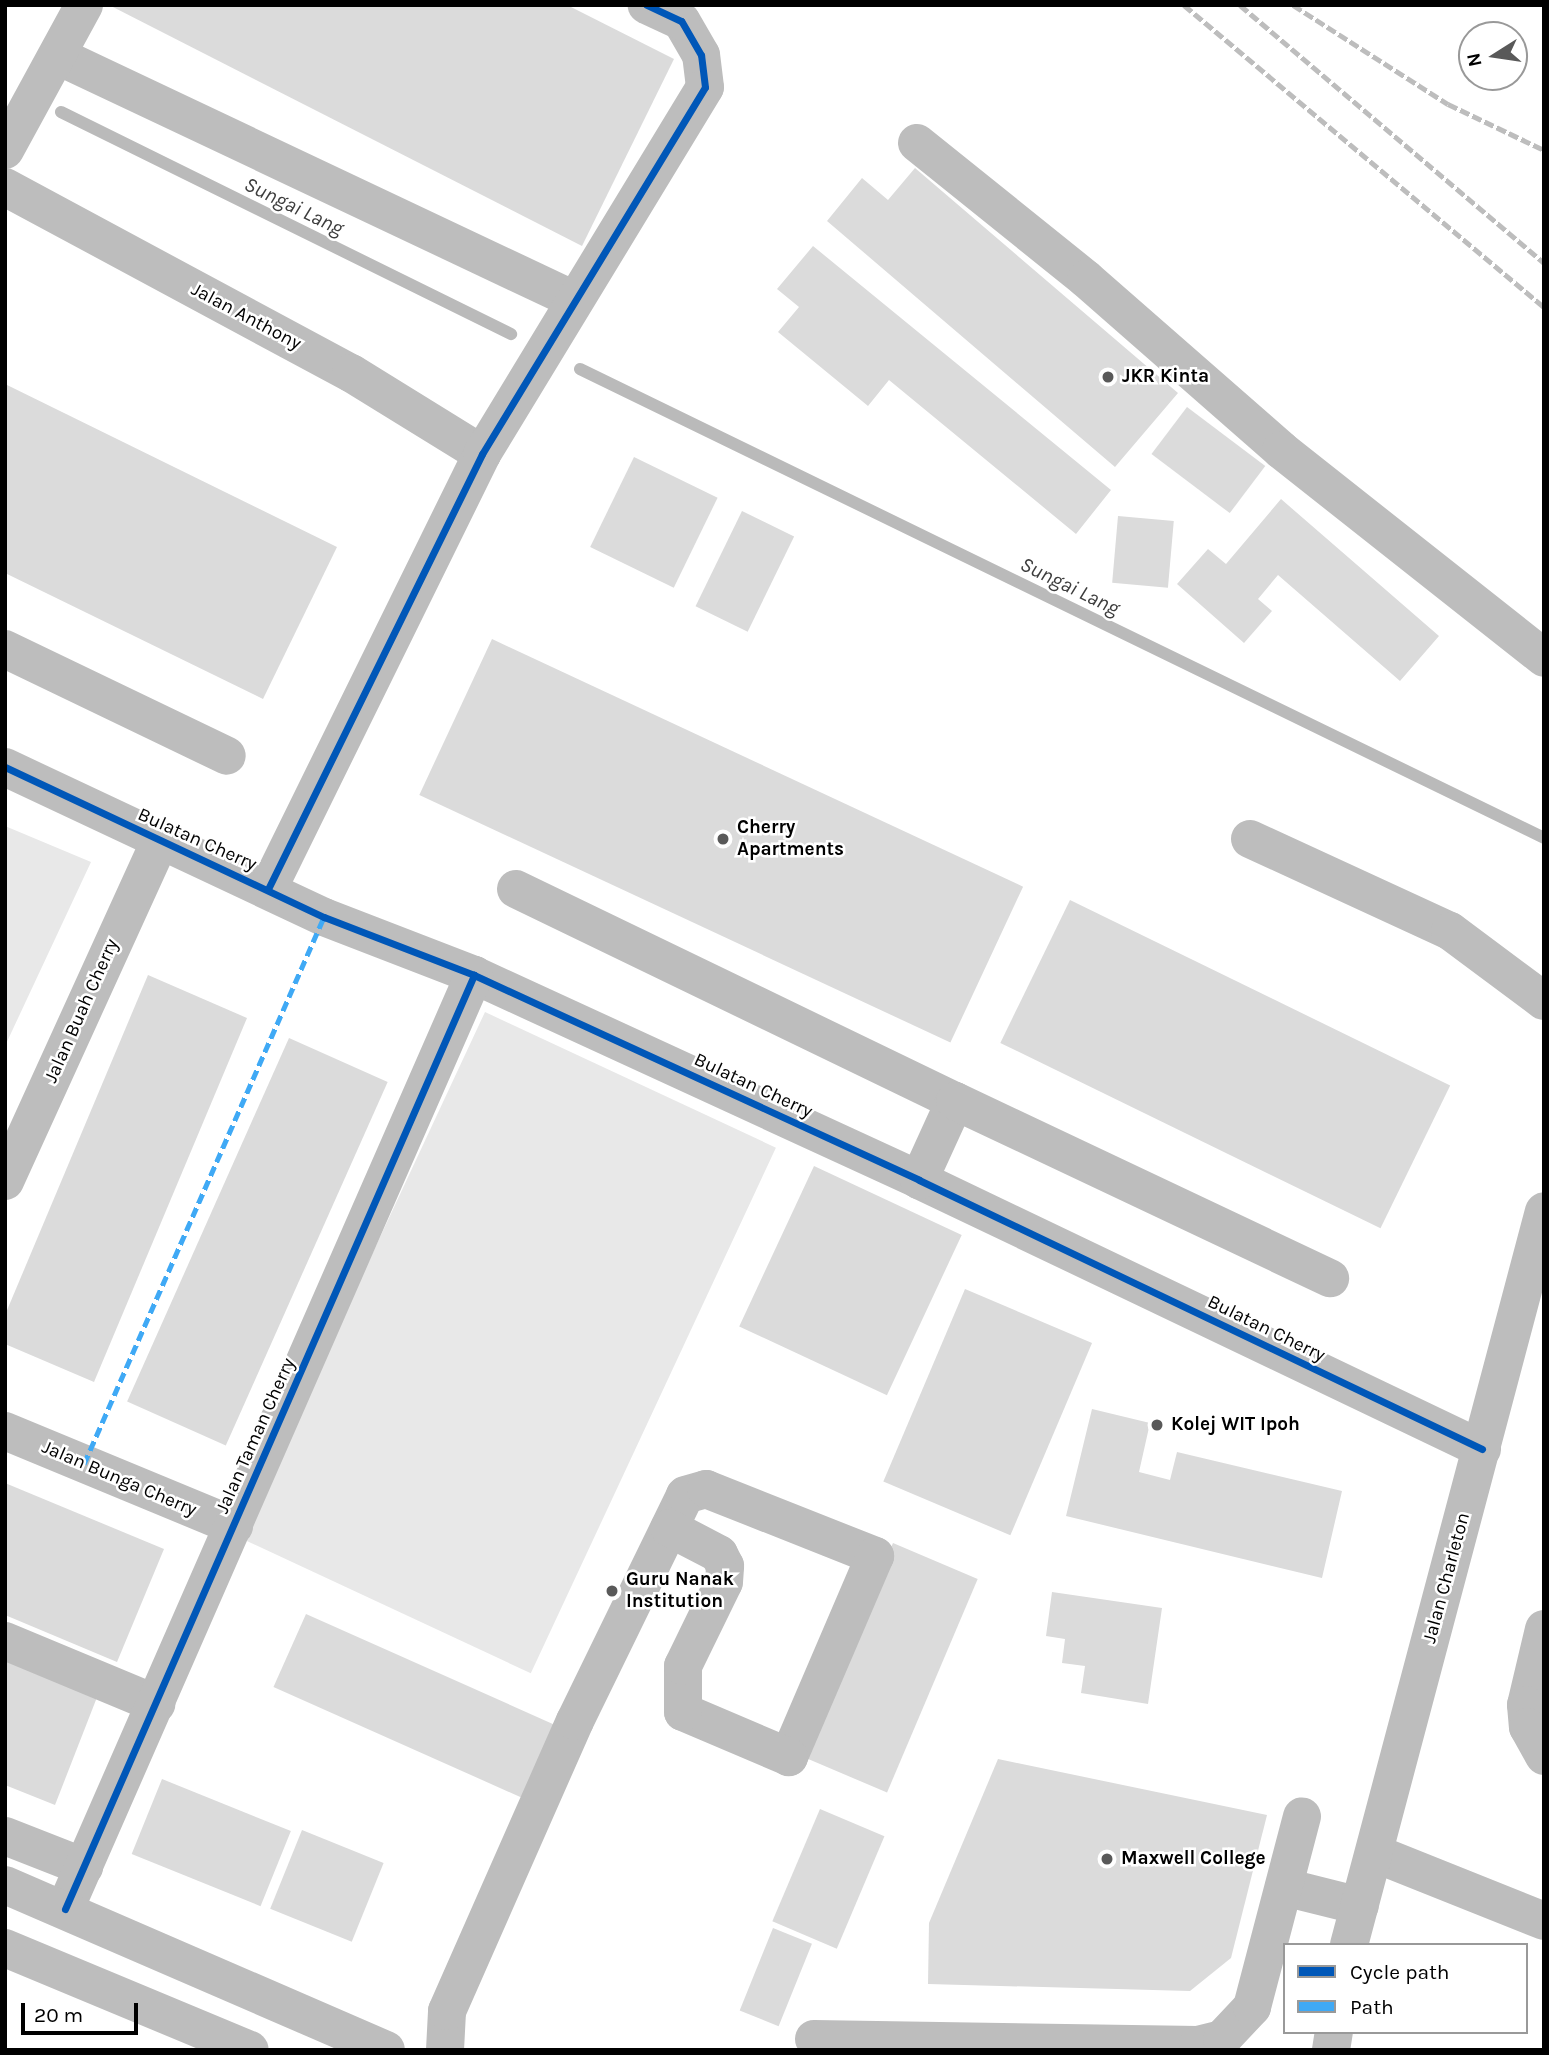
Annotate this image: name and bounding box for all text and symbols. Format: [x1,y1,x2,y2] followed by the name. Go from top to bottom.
[1458,21,1528,91] north arrow
[1462,51,1487,69] text: N
[240,171,348,241] water label: Sungai Lang
[187,278,305,356] street label: Jalan Anthony
[1122,366,1209,388] place label: JKR Kinta
[1100,369,1116,385] marker: JKR Kinta
[1016,551,1124,621] water label: Sungai Lang
[134,804,260,876] street label: Bulatan Cherry
[737,817,844,861] place label: Cherry Apartments
[715,831,731,847] marker: Cherry Apartments
[40,936,124,1086] street label: Jalan Buah Cherry
[690,1049,816,1123] street label: Bulatan Cherry
[1203,1291,1329,1367] street label: Bulatan Cherry
[211,1355,301,1517] street label: Jalan Taman Cherry
[1171,1414,1300,1436] place label: Kolej WIT Ipoh
[1149,1417,1165,1433] marker: Kolej WIT Ipoh
[38,1436,200,1522] street label: Jalan Bunga Cherry
[1419,1510,1475,1646] street label: Jalan Charleton
[626,1569,734,1613] place label: Guru Nanak Institution
[604,1583,620,1599] marker: Guru Nanak Institution
[1121,1848,1266,1870] place label: Maxwell College
[1099,1851,1115,1867] marker: Maxwell College
[1283,1943,1528,2034] legend
[1350,1960,1450,1984] text: Cycle path
[24,1988,142,2032] scale bar
[1350,1995,1394,2019] text: Path
[34,2003,83,2027] text: 20 m

